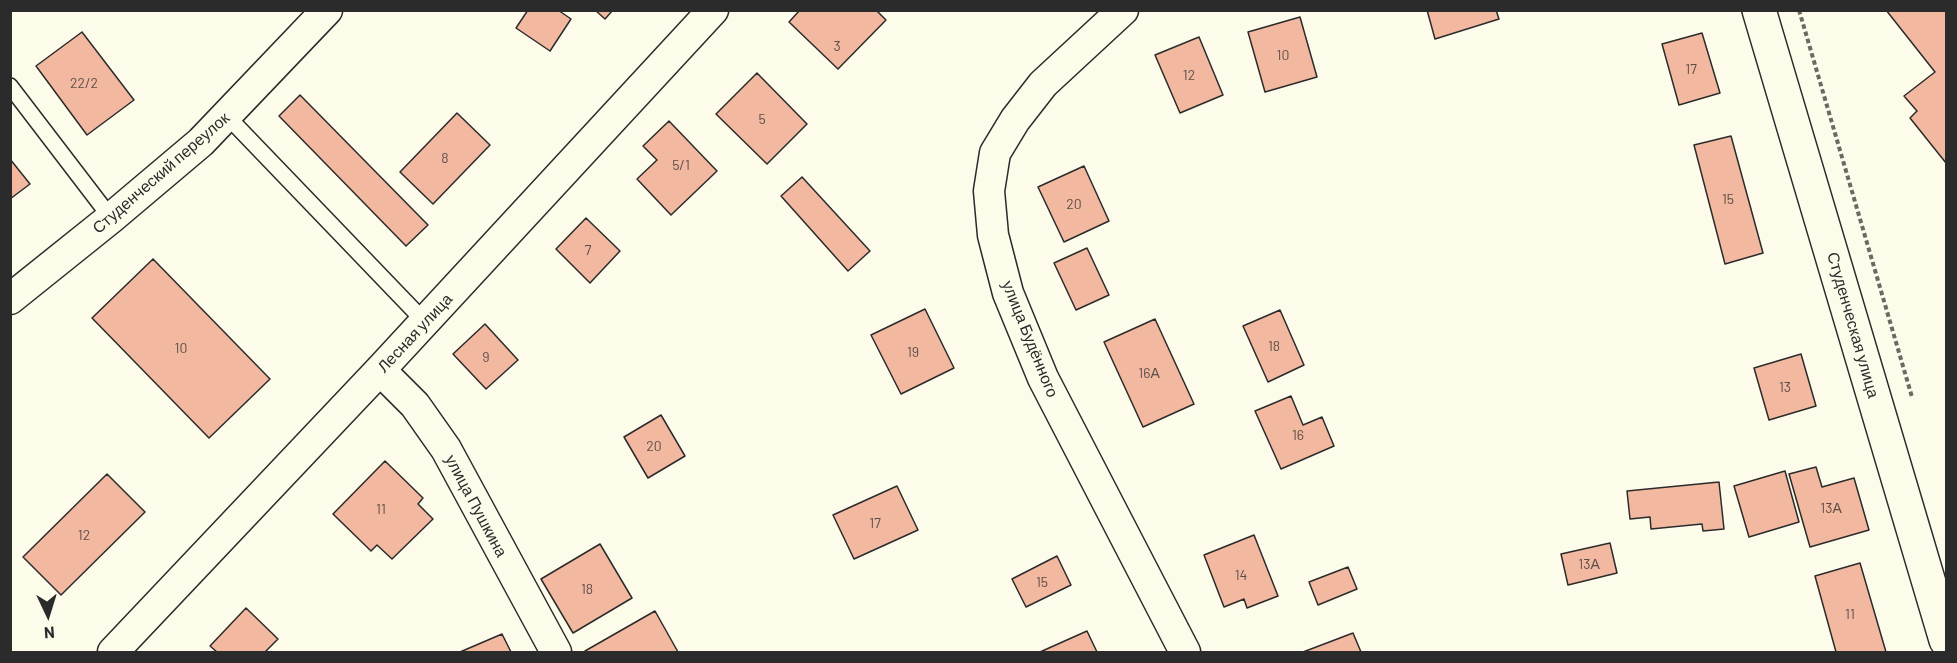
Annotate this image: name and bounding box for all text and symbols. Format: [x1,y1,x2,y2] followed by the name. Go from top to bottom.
[833,38,841,54] house number: 3
[1277,47,1289,63] house number: 10
[1685,61,1697,77] house number: 17
[1183,67,1195,83] house number: 12
[70,75,98,91] house number: 22/2
[89,108,233,238] street label: Студенческий переулок
[758,111,766,127] house number: 5
[441,150,449,166] house number: 8
[672,157,690,173] house number: 5/1
[1722,191,1734,207] house number: 15
[1066,196,1082,212] house number: 20
[585,242,591,258] house number: 7
[1823,250,1883,400] street label: Студенческая улица
[998,278,1062,400] street label: улица Будённого
[374,290,456,376] street label: Лесная улица
[1268,338,1280,354] house number: 18
[175,340,187,356] house number: 10
[907,344,919,360] house number: 19
[482,349,490,365] house number: 9
[1138,365,1160,381] house number: 16А
[1779,379,1791,395] house number: 13
[1292,427,1304,443] house number: 16
[646,438,662,454] house number: 20
[441,452,511,560] street label: улица Пушкина
[1820,500,1842,516] house number: 13А
[376,501,386,517] house number: 11
[869,515,881,531] house number: 17
[78,527,90,543] house number: 12
[1578,556,1600,572] house number: 13А
[1235,567,1247,583] house number: 14
[1036,574,1048,590] house number: 15
[581,581,593,597] house number: 18
[18,585,78,645] north arrow
[1845,606,1855,622] house number: 11
[43,624,55,643] text: N

